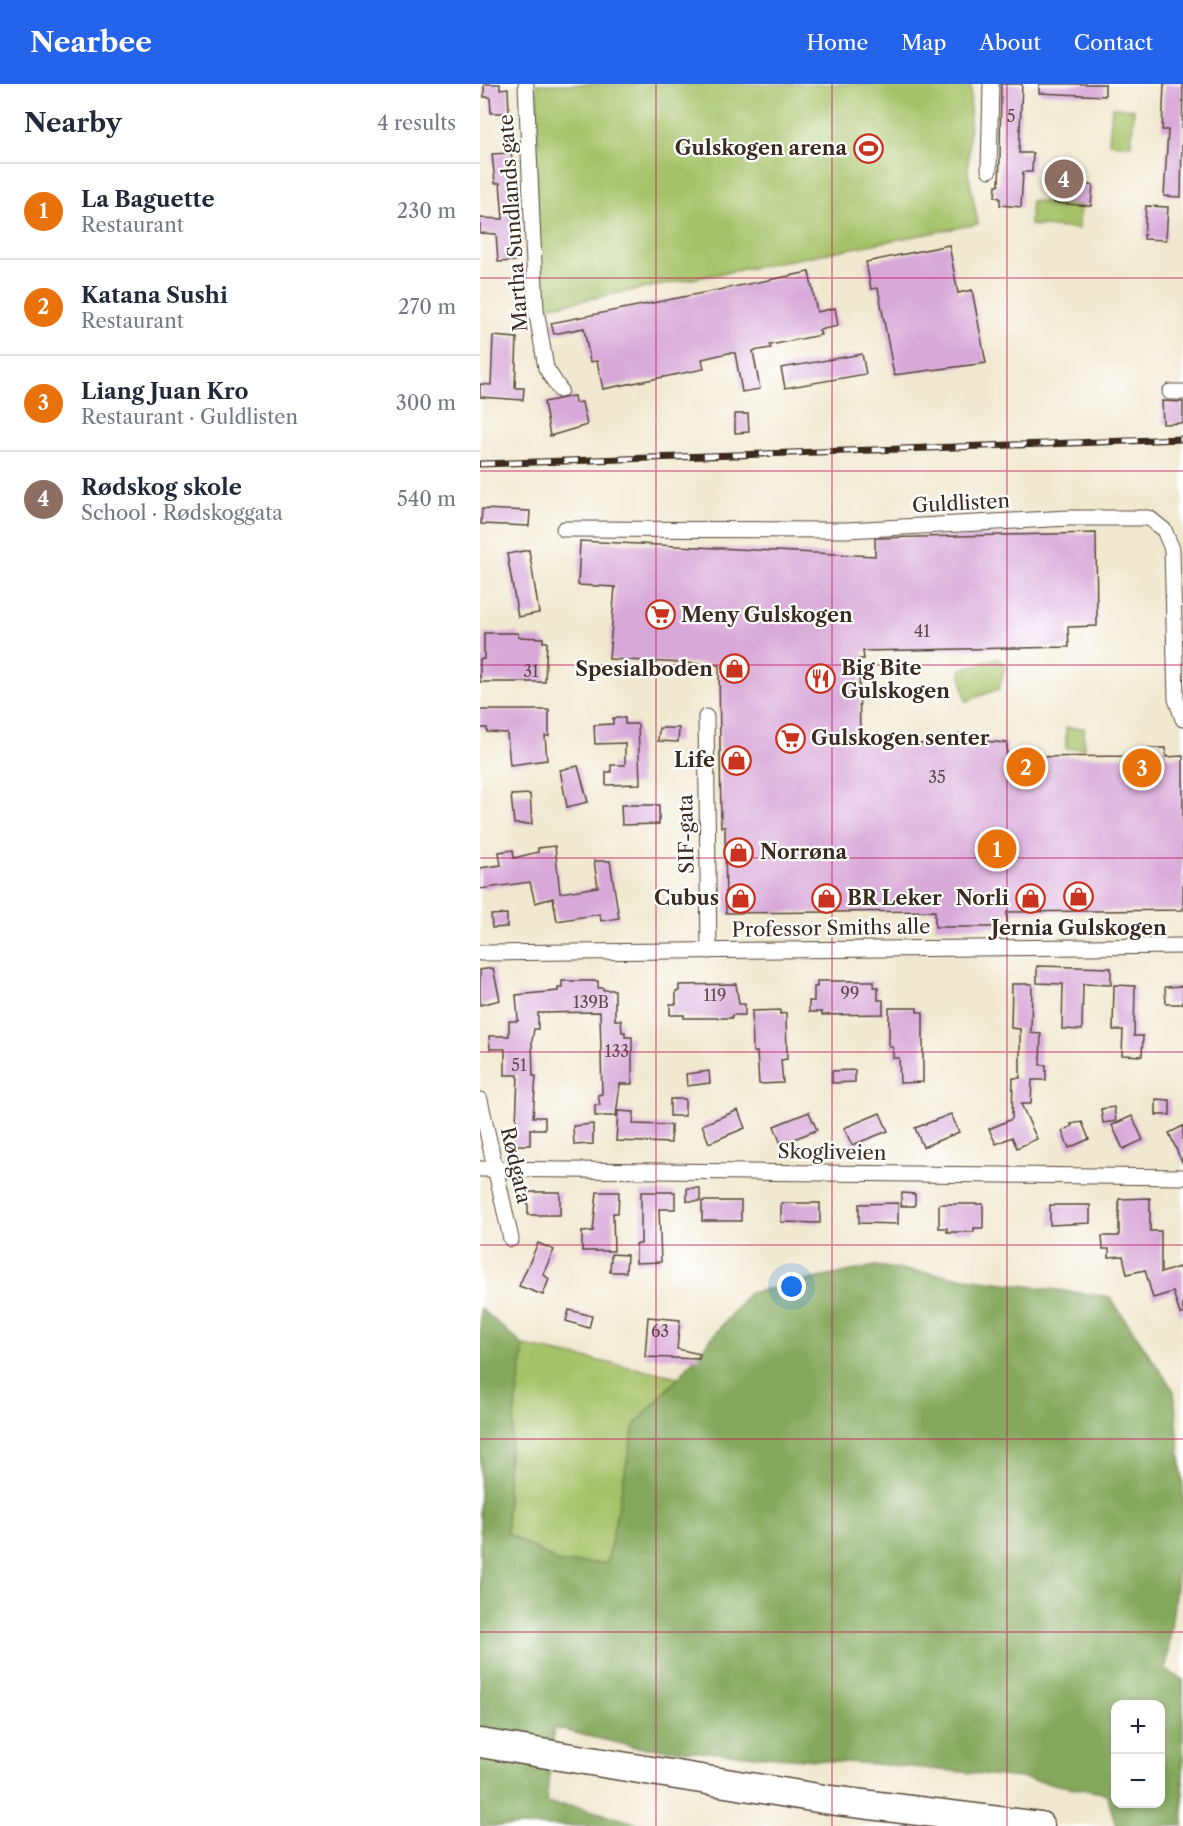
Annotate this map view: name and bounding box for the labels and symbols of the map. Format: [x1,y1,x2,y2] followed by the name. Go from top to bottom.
[1007,106,1015,126] house number: 5
[493,114,533,332] street label: Martha Sundlands gate
[852,132,884,164] sports icon: Gulskogen arena
[675,136,847,160] place label: Gulskogen arena
[1044,156,1084,202] pin: 4
[911,488,1011,518] street label: Guldlisten
[644,599,676,631] supermarket icon: Meny Gulskogen
[681,603,853,627] place label: Meny Gulskogen
[914,621,930,641] house number: 41
[718,653,750,685] shop icon: Spesialboden
[841,656,950,703] place label: Big Bite Gulskogen
[575,657,713,681] place label: Spesialboden
[523,661,539,681] house number: 31
[804,663,836,695] restaurant icon: Big Bite Gulskogen
[774,722,806,754] supermarket icon: Gulskogen senter
[811,726,990,750] place label: Gulskogen senter
[720,744,752,776] shop icon: Life
[1006,744,1046,790] pin: 2
[1122,746,1162,790] pin: 3
[674,748,715,772] place label: Life
[928,767,946,787] house number: 35
[673,794,699,874] street label: SIF-gata
[978,826,1016,872] pin: 1
[723,836,755,868] shop icon: Norrøna
[760,840,848,864] place label: Norrøna
[1063,881,1095,913] shop icon: Jernia Gulskogen
[724,882,756,914] shop icon: Cubus
[810,882,842,914] shop icon: BR Leker
[1014,882,1046,914] shop icon: Norli
[654,886,719,910] place label: Cubus
[847,886,942,910] place label: BR Leker
[955,886,1009,910] place label: Norli
[731,914,931,942] street label: Professor Smiths alle
[987,916,1167,940] place label: Jernia Gulskogen
[841,983,859,1003] house number: 99
[704,985,726,1005] house number: 119
[573,992,609,1012] house number: 139B
[605,1041,629,1061] house number: 133
[511,1055,527,1075] house number: 51
[496,1124,537,1206] street label: Rødgata
[777,1139,887,1165] street label: Skogliveien
[777,1272,806,1301] your location
[651,1321,669,1341] house number: 63

